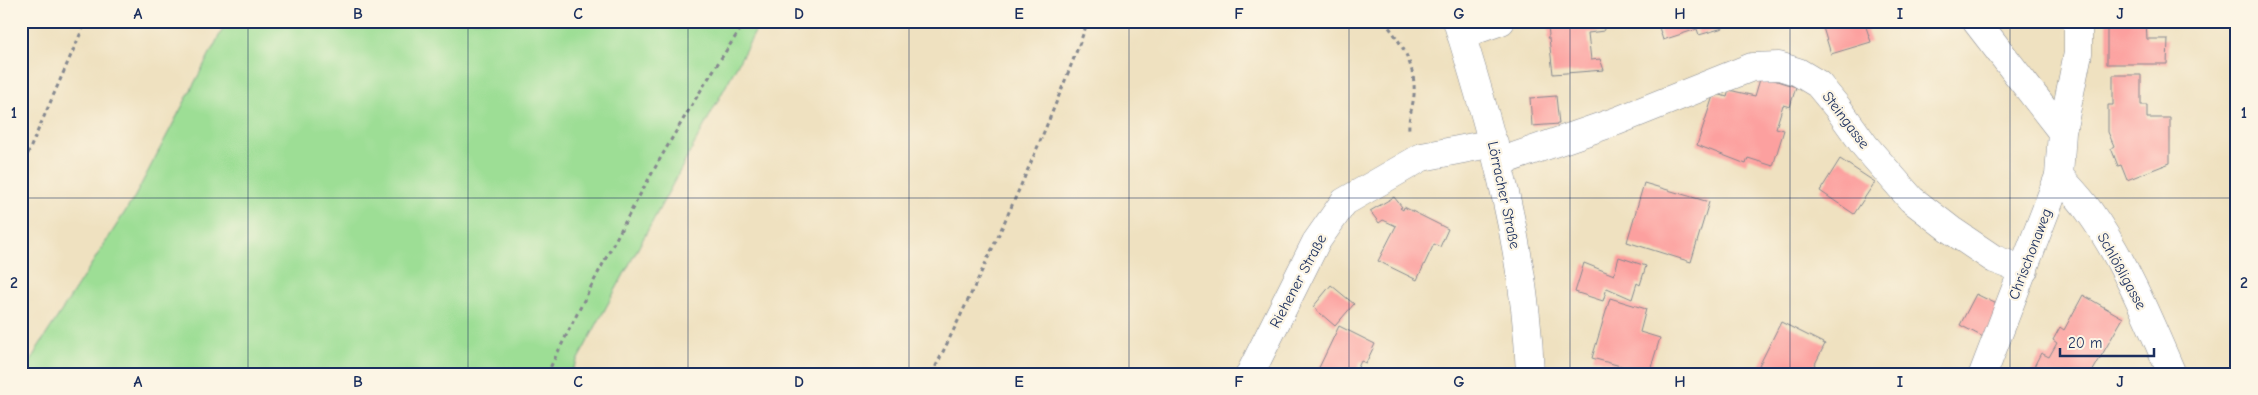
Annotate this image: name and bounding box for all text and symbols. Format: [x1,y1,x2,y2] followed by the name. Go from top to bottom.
[134,5,143,23] text: A
[353,5,363,23] text: B
[573,5,583,23] text: C
[794,5,804,23] text: D
[1014,5,1024,23] text: E
[1234,5,1244,23] text: F
[1453,5,1465,23] text: G
[1674,5,1686,23] text: H
[1897,5,1903,23] text: I
[2116,5,2124,23] text: J
[1819,88,1874,153] street label: Steingasse
[11,104,17,122] text: 1
[2241,104,2247,122] text: 1
[1484,139,1524,251] street label: Lörracher Straße
[2004,206,2056,302] street label: Chrischonaweg
[2094,229,2151,313] street label: Schlößligasse
[1266,231,1330,331] street label: Riehener Straße
[10,274,18,292] text: 2
[2240,274,2248,292] text: 2
[2060,325,2154,357] scale bar
[2068,334,2102,352] text: 20 m
[134,373,143,391] text: A
[353,373,363,391] text: B
[573,373,583,391] text: C
[794,373,804,391] text: D
[1014,373,1024,391] text: E
[1234,373,1244,391] text: F
[1453,373,1465,391] text: G
[1674,373,1686,391] text: H
[1897,373,1903,391] text: I
[2116,373,2124,391] text: J

